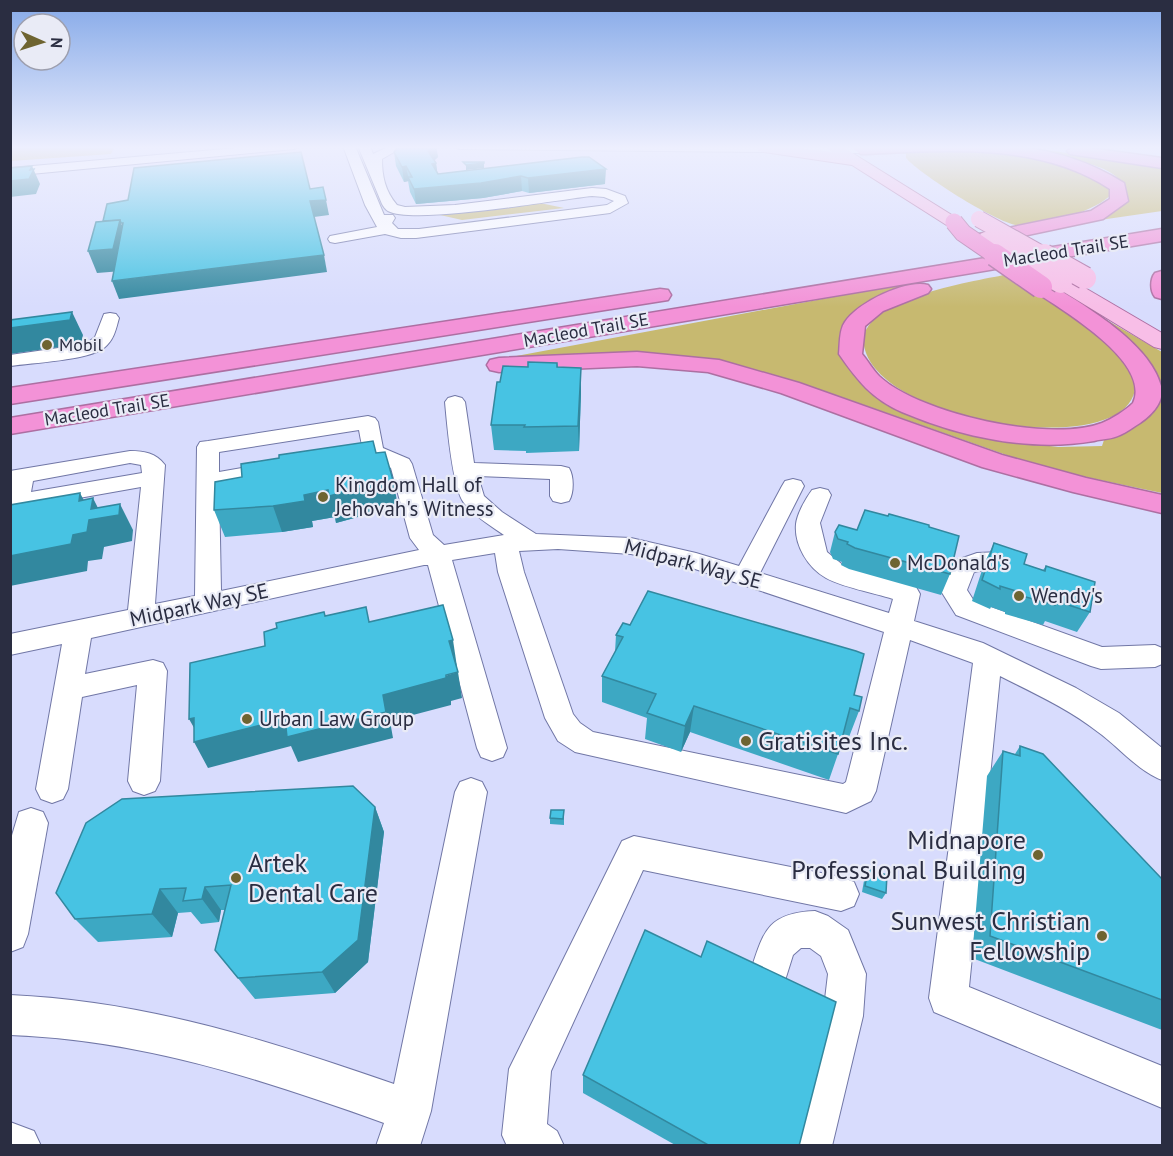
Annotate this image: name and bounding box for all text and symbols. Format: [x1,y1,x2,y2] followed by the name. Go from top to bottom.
[12,12,72,72] north arrow
[47,37,67,49] text: N
[1002,229,1130,272] street label: Macleod Trail SE
[522,307,650,352] street label: Macleod Trail SE
[59,333,103,356] place label: Mobil
[40,338,54,352] marker: Mobil
[43,388,171,431] street label: Macleod Trail SE
[334,471,494,522] place label: Kingdom Hall of Jehovah's Witness
[316,490,330,504] marker: Kingdom Hall of Jehovah's Witness
[621,532,765,595] street label: Midpark Way SE
[907,549,1010,576] place label: McDonald's
[888,556,902,570] marker: McDonald's
[127,577,271,632] street label: Midpark Way SE
[1031,582,1103,609] place label: Wendy's
[1012,589,1026,603] marker: Wendy's
[259,705,414,732] place label: Urban Law Group
[240,712,254,726] marker: Urban Law Group
[758,724,908,757] place label: Gratisites Inc.
[739,734,753,748] marker: Gratisites Inc.
[791,823,1026,886] place label: Midnapore Professional Building
[248,846,378,909] place label: Artek Dental Care
[1031,848,1045,862] marker: Midnapore Professional Building
[229,871,243,885] marker: Artek Dental Care
[891,904,1090,967] place label: Sunwest Christian Fellowship
[1095,929,1109,943] marker: Sunwest Christian Fellowship

